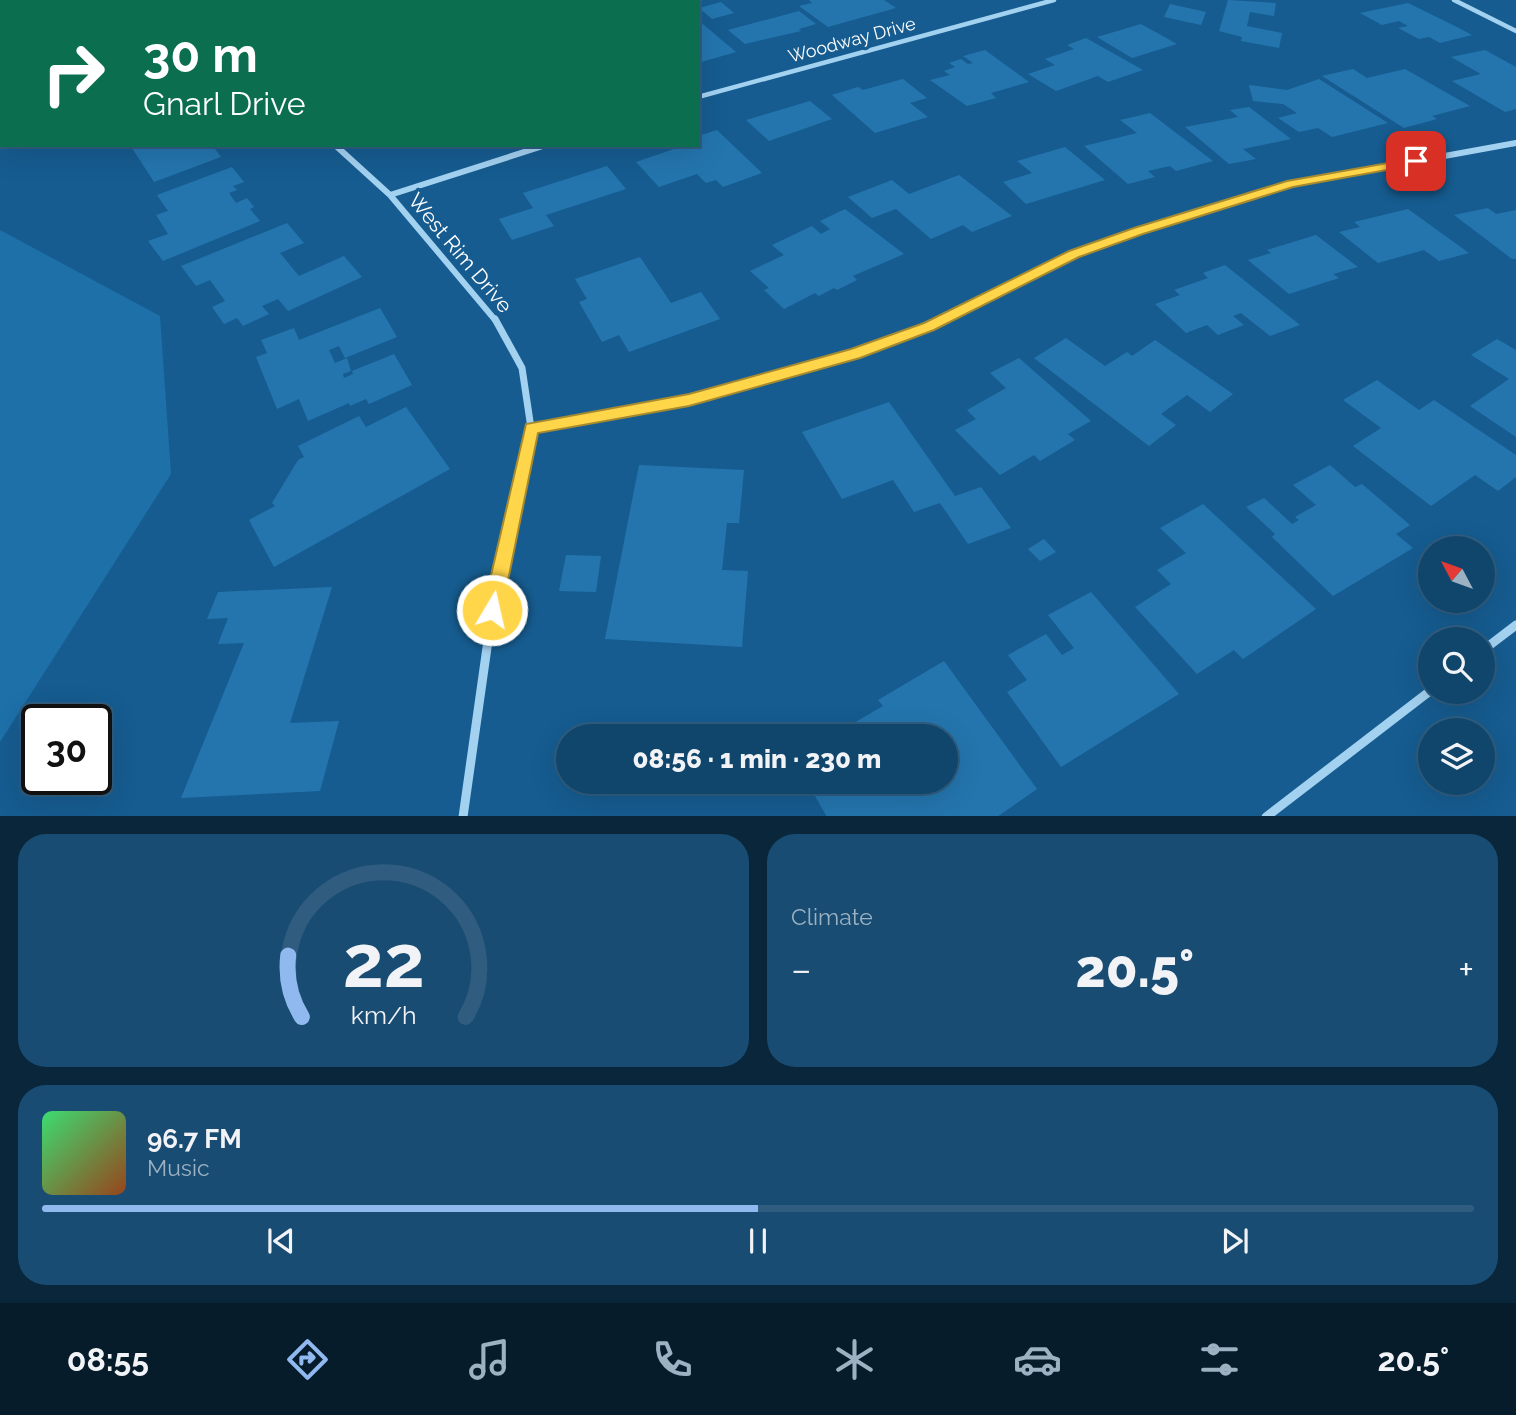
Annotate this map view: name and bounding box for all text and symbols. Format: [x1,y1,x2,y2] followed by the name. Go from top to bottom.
[786,12,918,67] street label: Woodway Drive
[143,26,258,83] text: 30 m
[28,28,119,119] icon: right
[143,85,306,122] text: Gnarl Drive
[1386,131,1446,191] pin
[1397,142,1435,180] icon: arrive
[403,188,518,318] street label: West Rim Drive
[1418,536,1494,612] north arrow
[1418,536,1495,795] map controls
[455,573,529,647] position arrow
[1418,627,1495,704] button: search
[21,704,112,795] speed limit sign: 30
[1418,718,1495,795] button: layers
[633,744,881,774] text: 08:56 · 1 min · 230 m
[791,903,873,930] text: Climate
[342,919,425,1004] text: 22
[1075,938,1194,999] text: 20.5°
[791,947,811,992] text: −
[1458,947,1474,992] text: +
[351,999,416,1029] text: km/h
[147,1124,242,1154] text: 96.7 FM
[147,1154,210,1181] text: Music
[262,1222,300,1260] icon: previous
[739,1222,777,1260] icon: pause
[1216,1222,1254,1260] icon: next
[283,1335,332,1384] icon: directions
[465,1335,514,1384] icon: music
[648,1335,697,1384] icon: phone
[830,1335,879,1384] icon: climate
[1013,1335,1062,1384] icon: car
[1195,1335,1244,1384] icon: filters
[67,1341,149,1378] text: 08:55
[1377,1341,1449,1378] text: 20.5°

